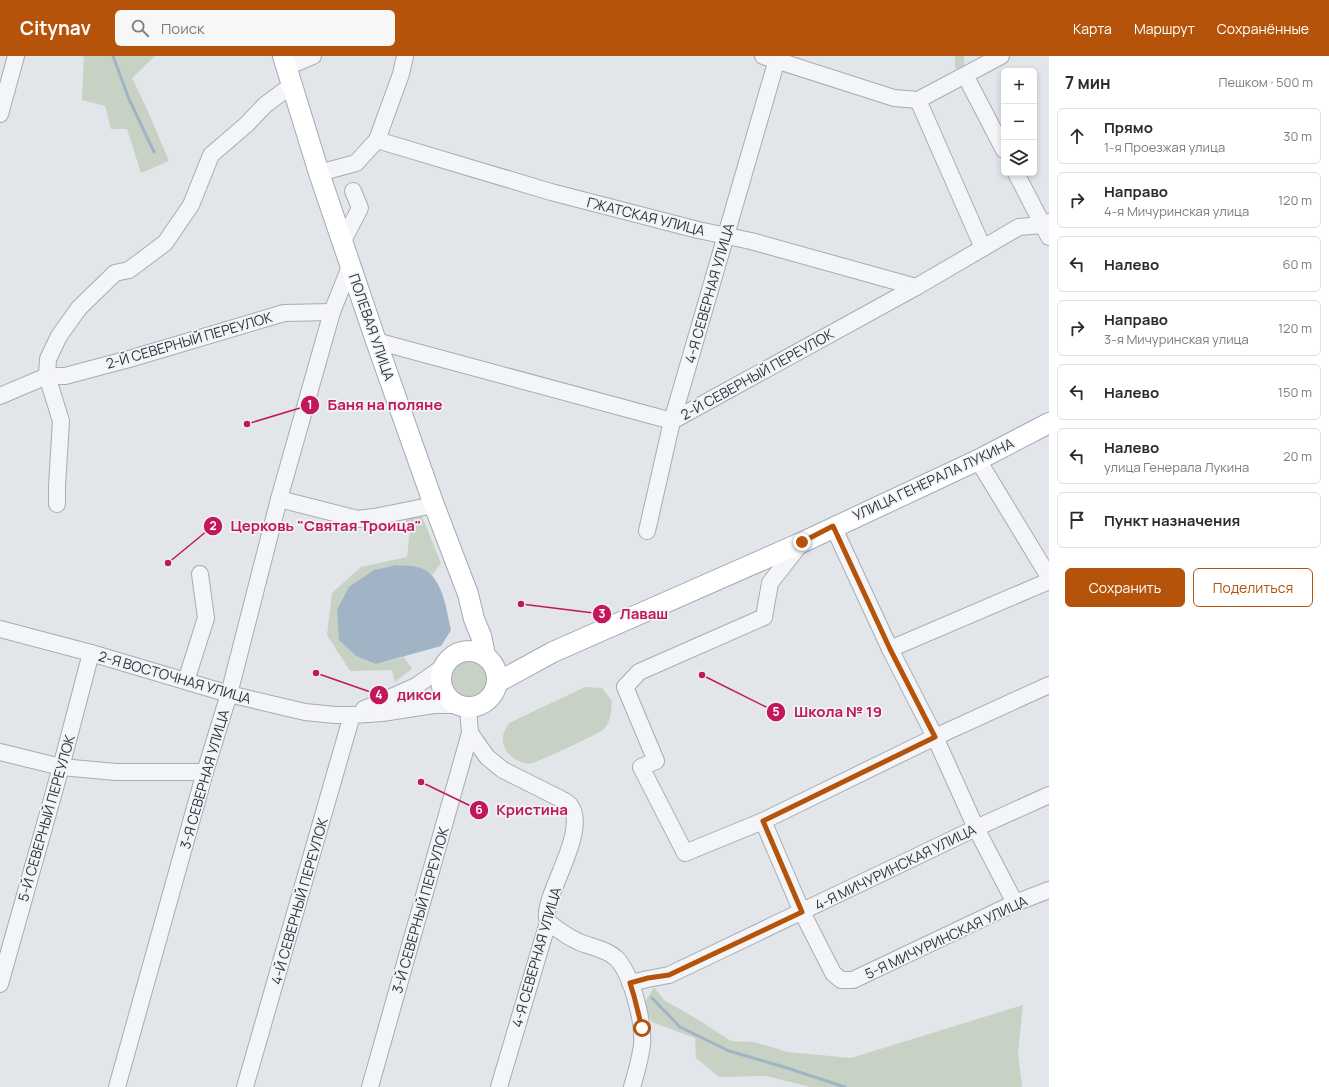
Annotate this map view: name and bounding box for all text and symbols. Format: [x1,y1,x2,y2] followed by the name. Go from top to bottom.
[115,10,395,46] search box
[20,15,91,41] text: Citynav
[129,17,151,39] icon: search
[161,18,204,39] text: Поиск
[1073,19,1112,38] text: Карта
[1134,19,1195,38] text: Маршрут
[1217,19,1309,38] text: Сохранённые
[1001,68,1037,176] map controls
[1001,68,1037,104] button: +
[1065,71,1111,94] text: 7 мин
[1218,73,1313,91] text: Пешком · 500 m
[1001,104,1037,140] button: −
[1104,117,1153,138] text: Прямо
[1066,125,1088,147] icon: ahead
[1283,127,1312,145] text: 30 m
[1104,138,1225,156] text: 1-я Проезжая улица
[1001,140,1037,176] button: layers
[1104,181,1168,202] text: Направо
[1066,189,1088,211] icon: right
[1278,191,1312,209] text: 120 m
[585,192,707,240] street label: ГЖАТСКАЯ УЛИЦА
[1104,202,1249,220] text: 4-я Мичуринская улица
[680,221,738,365] street label: 4-Я СЕВЕРНАЯ УЛИЦА
[1066,253,1088,275] icon: left
[1104,254,1159,275] text: Налево
[1282,255,1312,273] text: 60 m
[345,271,399,383] street label: ПОЛЕВАЯ УЛИЦА
[104,307,275,373] street label: 2-Й СЕВЕРНЫЙ ПЕРЕУЛОК
[1104,309,1168,330] text: Направо
[1066,317,1088,339] icon: right
[1278,319,1312,337] text: 120 m
[677,324,838,424] street label: 2-Й СЕВЕРНЫЙ ПЕРЕУЛОК
[1104,330,1249,348] text: 3-я Мичуринская улица
[1066,381,1088,403] icon: left
[1104,382,1159,403] text: Налево
[1278,383,1312,401] text: 150 m
[300,391,451,418] callout: Баня на поляне
[328,394,442,415] text: Баня на поляне
[307,396,313,413] text: 1
[849,433,1017,525] street label: УЛИЦА ГЕНЕРАЛА ЛУКИНА
[1104,437,1159,458] text: Налево
[1066,445,1088,467] icon: left
[1283,447,1312,465] text: 20 m
[1104,458,1249,476] text: улица Генерала Лукина
[1066,509,1088,531] icon: arrive
[1104,510,1240,531] text: Пункт назначения
[203,513,430,540] callout: Церковь "Святая Троица"
[230,515,422,536] text: Церковь "Святая Троица"
[209,517,217,534] text: 2
[793,533,811,551] route end
[1065,568,1185,607] button: Сохранить
[1193,568,1313,607] button: Поделиться
[592,600,676,627] callout: Лаваш
[620,603,668,624] text: Лаваш
[599,605,606,622] text: 3
[97,646,254,708] street label: 2-Я ВОСТОЧНАЯ УЛИЦА
[369,681,449,708] callout: дикси
[397,684,441,705] text: дикси
[375,686,383,703] text: 4
[766,698,890,725] callout: Школа № 19
[794,701,882,722] text: Школа № 19
[772,703,780,720] text: 5
[175,707,233,851] street label: 3-Я СЕВЕРНАЯ УЛИЦА
[13,732,79,903] street label: 5-Й СЕВЕРНЫЙ ПЕРЕУЛОК
[469,796,576,823] callout: Кристина
[496,799,568,820] text: Кристина
[475,801,483,818] text: 6
[266,815,332,987] street label: 4-Й СЕВЕРНЫЙ ПЕРЕУЛОК
[811,820,979,914] street label: 4-Я МИЧУРИНСКАЯ УЛИЦА
[387,824,453,995] street label: 3-Й СЕВЕРНЫЙ ПЕРЕУЛОК
[507,885,565,1029] street label: 4-Я СЕВЕРНАЯ УЛИЦА
[862,891,1030,983] street label: 5-Я МИЧУРИНСКАЯ УЛИЦА
[633,1019,651,1037] route start

